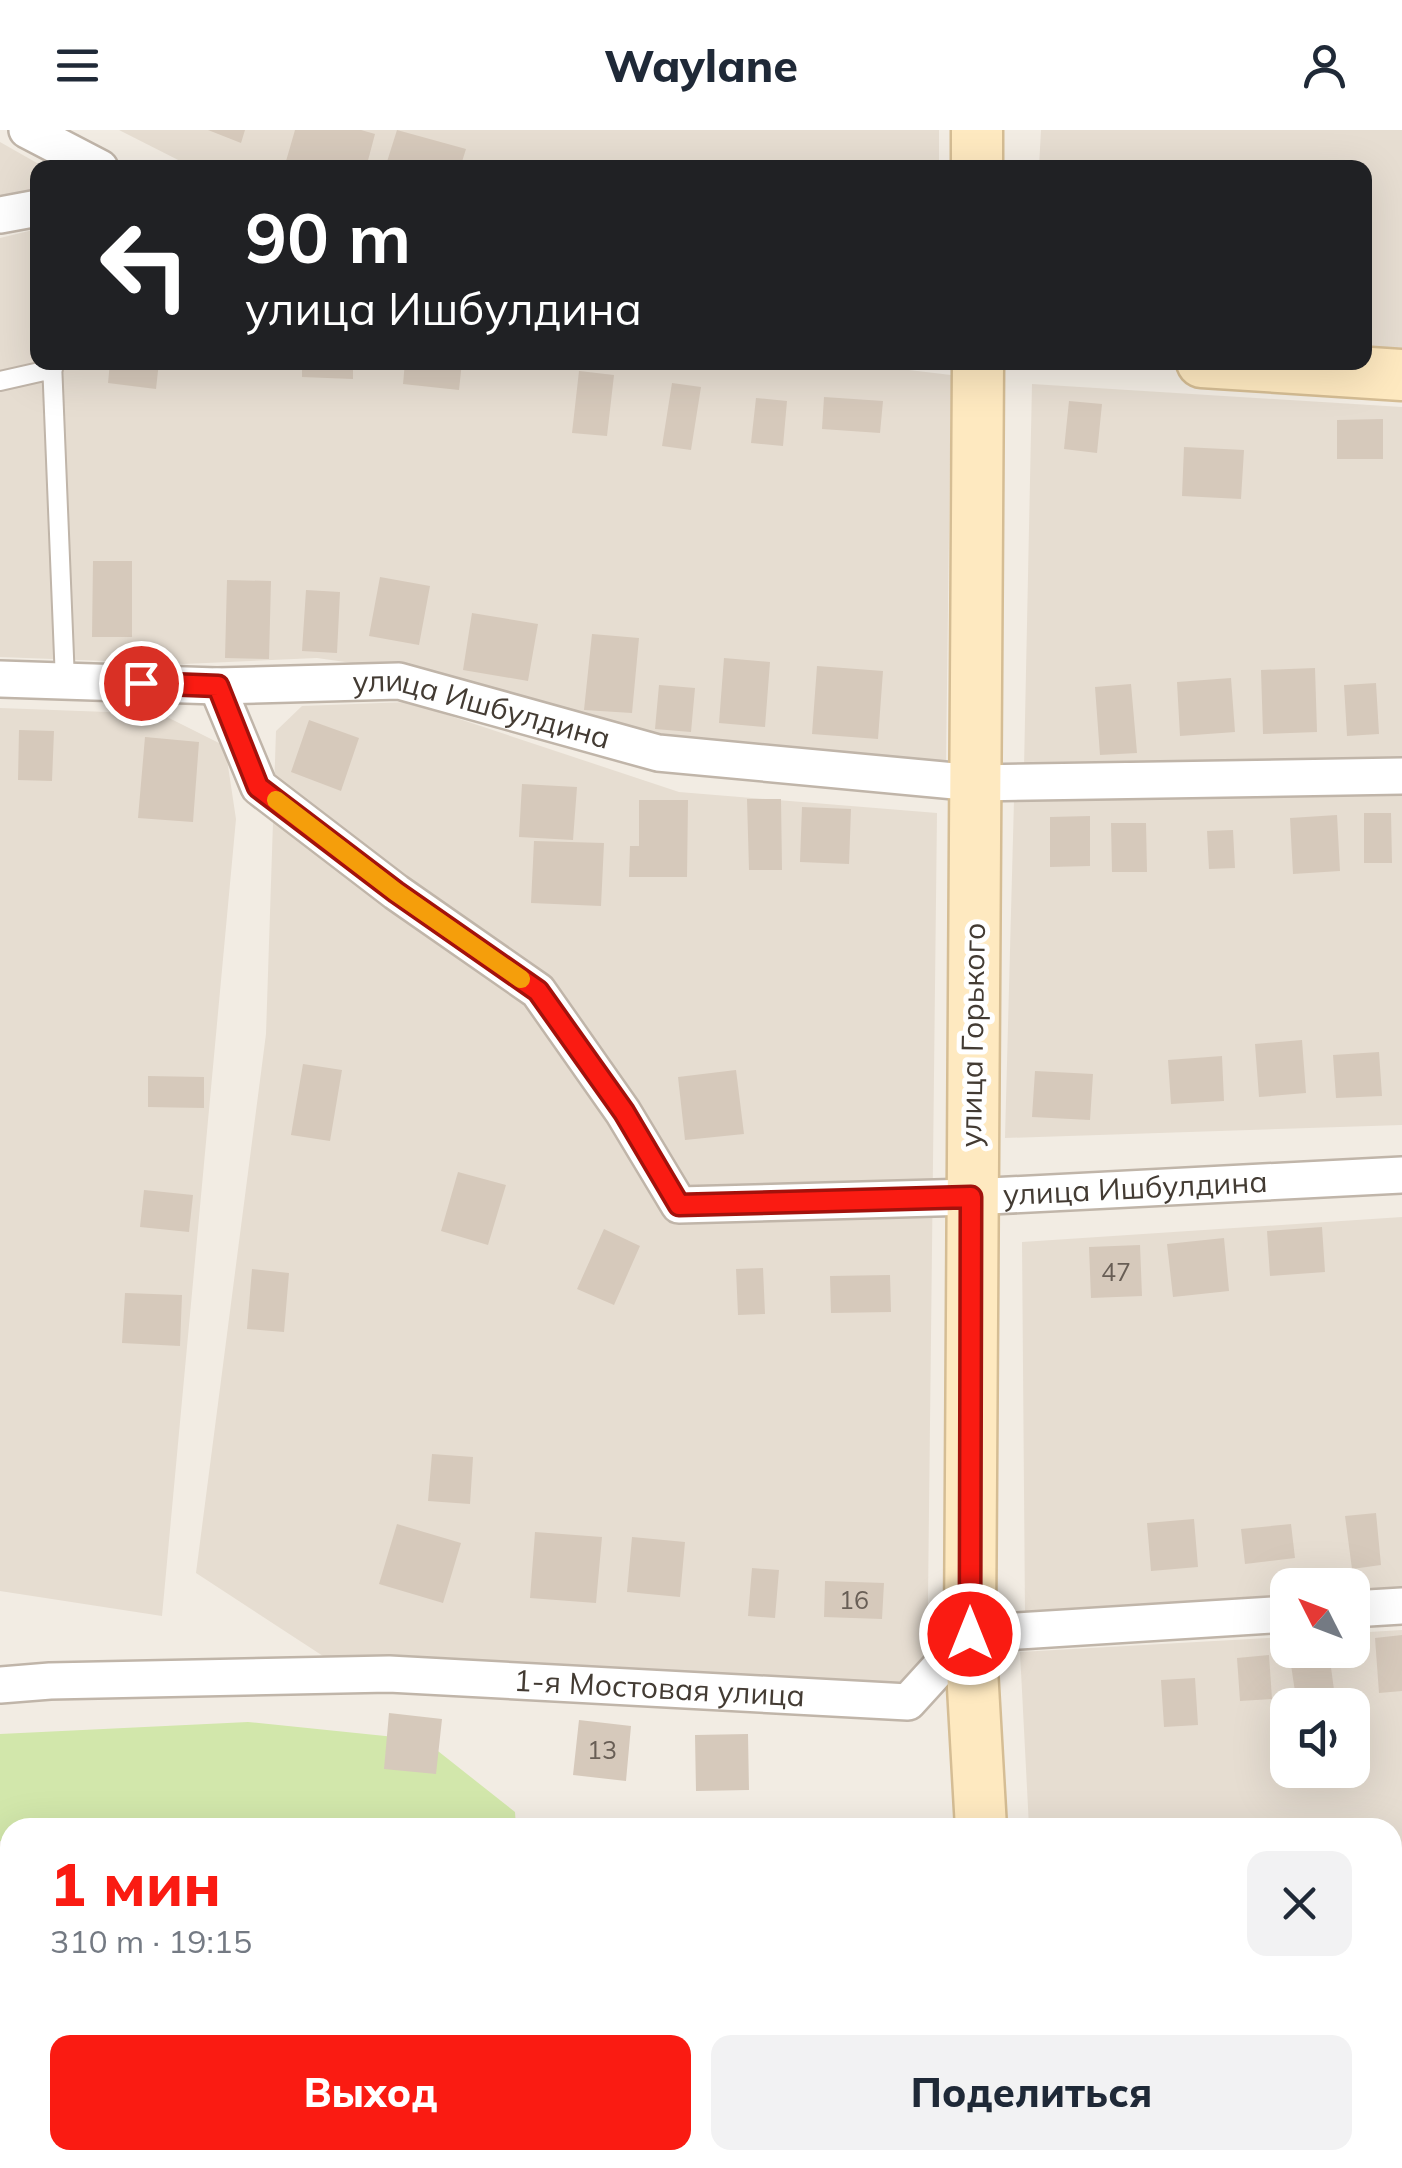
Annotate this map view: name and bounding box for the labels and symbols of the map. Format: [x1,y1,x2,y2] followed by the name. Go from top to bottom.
[99,641,184,726] pin
[352,661,615,757] street label: улица Ишбулдина
[951,922,993,1148] street label: улица Горького
[1002,1162,1268,1213] street label: улица Ишбулдина
[1101,1256,1131,1287] house number: 47
[1270,1568,1370,1668] north arrow
[918,1582,1022,1686] position arrow
[839,1584,869,1615] house number: 16
[513,1661,806,1714] street label: 1-я Мостовая улица
[587,1734,617,1765] house number: 13

